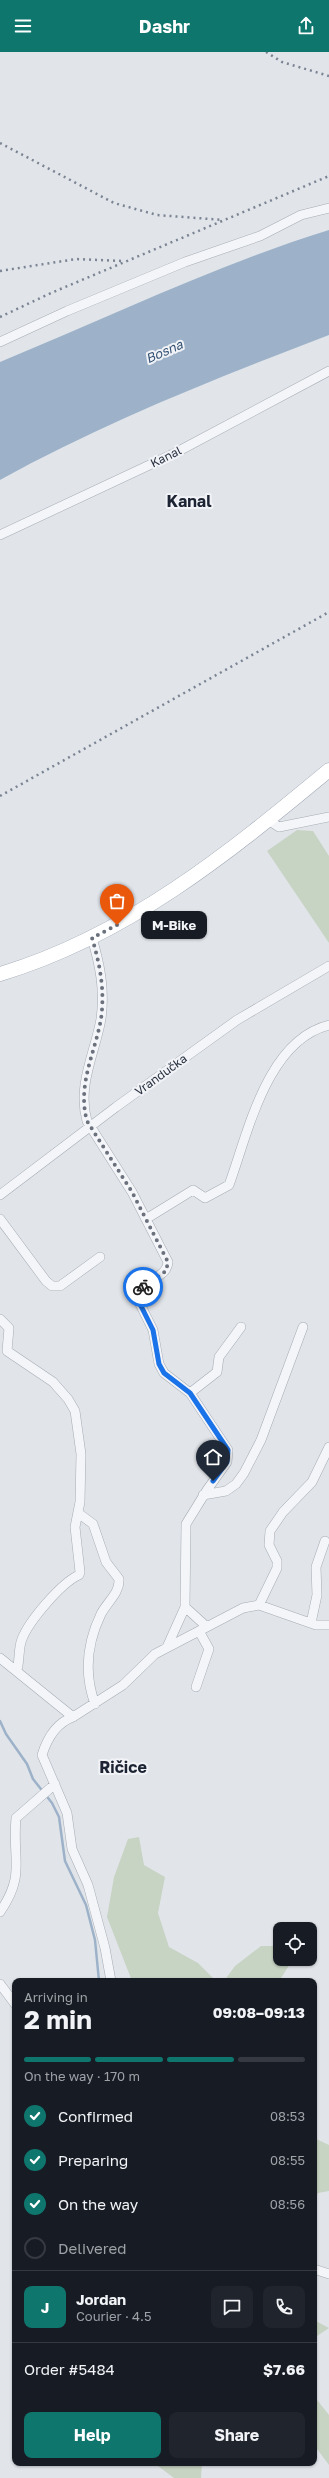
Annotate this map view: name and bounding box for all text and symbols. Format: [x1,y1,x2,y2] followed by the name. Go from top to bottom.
[12,15,34,37] icon: menu
[139,15,190,37] text: Dashr
[295,15,317,37] icon: share
[143,336,186,366] water label: Bosna
[148,443,184,471] street label: Kanal
[166,491,212,511] district label: Kanal
[100,884,134,925] pin
[106,890,128,912] icon: bag
[141,911,207,939] callout: M-Bike
[152,917,196,933] text: M-Bike
[132,1051,190,1099] street label: Vrandučka
[123,1267,163,1307] courier
[132,1276,154,1298] icon: bike
[196,1440,230,1481] pin
[202,1446,224,1468] icon: home
[99,1757,147,1777] district label: Ričice
[273,1922,317,1966] map controls
[273,1922,317,1966] button: locate
[24,1989,88,2005] text: Arriving in
[213,2003,305,2021] text: 09:08–09:13
[24,2004,92,2035] text: 2 min
[24,2068,140,2084] text: On the way · 170 m
[24,2105,46,2127] icon: check
[58,2107,133,2125] text: Confirmed
[270,2108,305,2124] text: 08:53
[24,2149,46,2171] icon: check
[58,2151,128,2169] text: Preparing
[270,2152,305,2168] text: 08:55
[24,2193,46,2215] icon: check
[58,2195,138,2213] text: On the way
[270,2196,305,2212] text: 08:56
[58,2239,126,2257] text: Delivered
[211,2286,253,2328] button: chat
[263,2286,305,2328] button: phone
[76,2290,126,2308] text: Jordan
[41,2298,49,2316] text: J
[76,2308,151,2324] text: Courier · 4.5
[24,2360,115,2378] text: Order #5484
[263,2360,305,2378] text: $7.66
[24,2412,161,2458] button: Help
[169,2412,305,2458] button: Share

